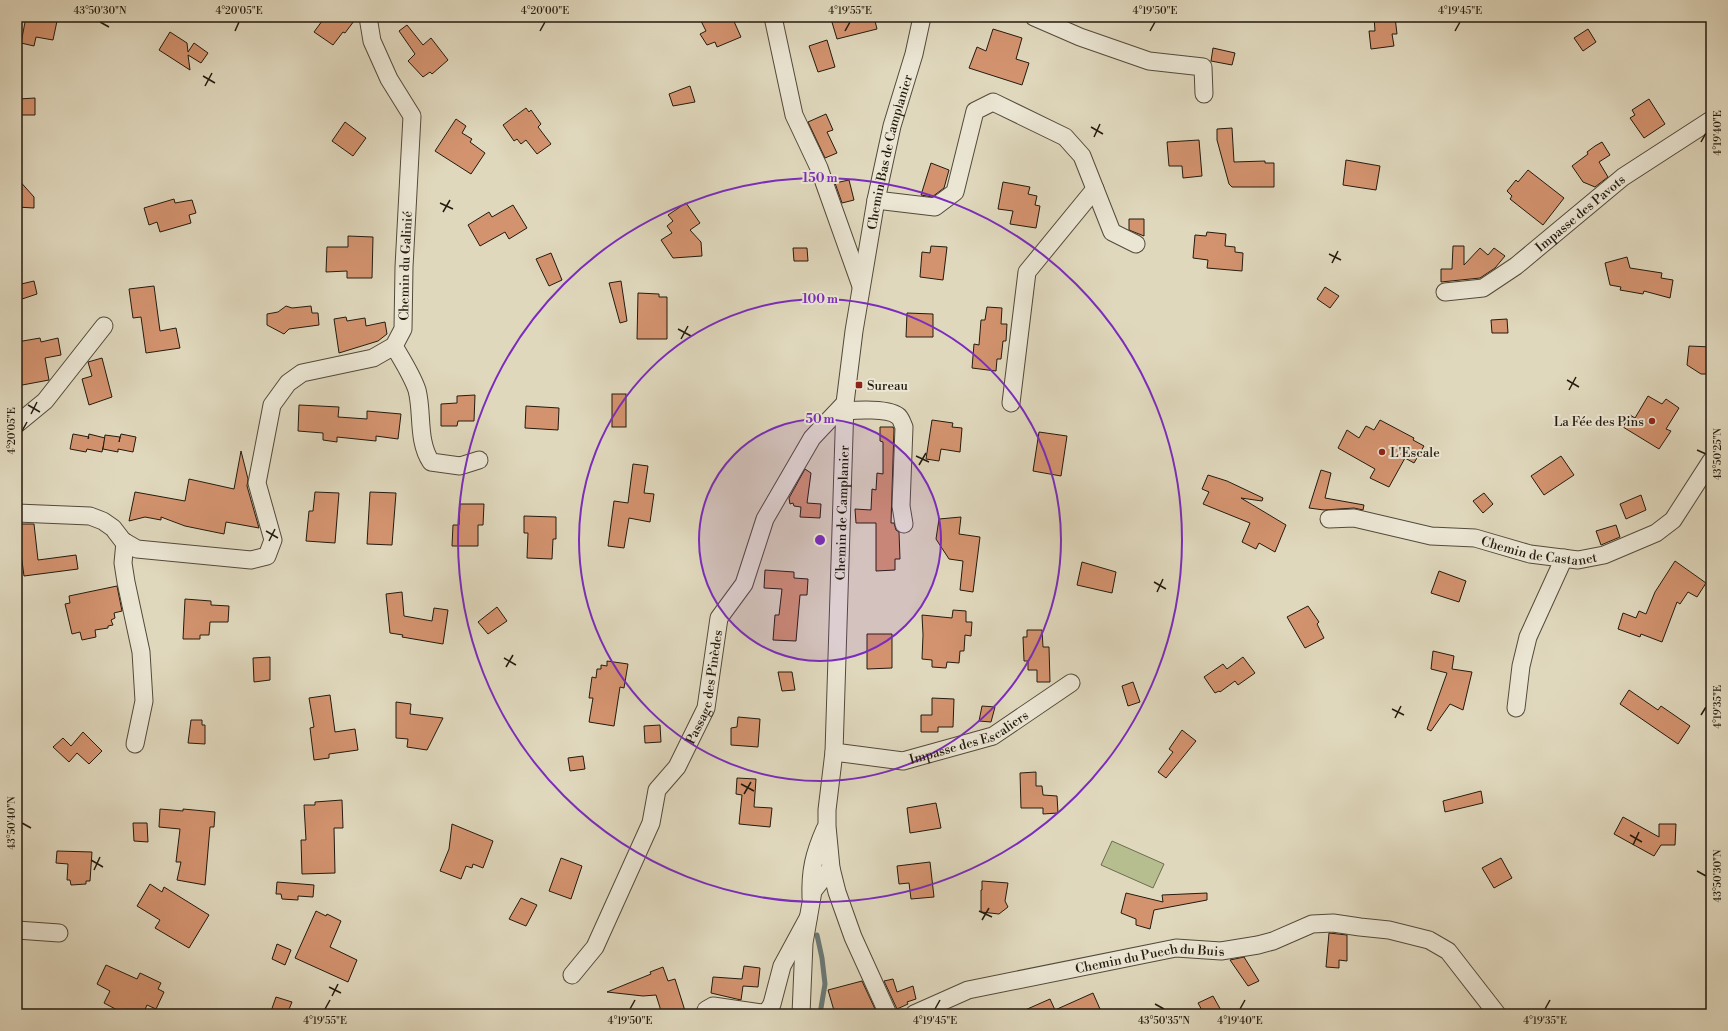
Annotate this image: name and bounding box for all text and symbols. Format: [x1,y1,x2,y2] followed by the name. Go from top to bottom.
[73,5,127,17] text: 43°50'30"N
[215,5,263,17] text: 4°20'05"E
[521,5,569,17] text: 4°20'00"E
[828,5,872,17] text: 4°19'55"E
[1133,5,1177,17] text: 4°19'50"E
[1438,5,1482,17] text: 4°19'45"E
[864,72,916,231] street label: Chemin Bas de Camplanier
[1712,110,1724,156] text: 4°19'40"E
[803,171,837,186] text: 150 m
[1532,172,1629,256] street label: Impasse des Pavots
[396,210,416,321] street label: Chemin du Galinié
[802,292,838,307] text: 100 m
[867,378,909,394] place label: Sureau
[854,380,864,390] marker: Sureau
[6,407,18,455] text: 4°20'05"E
[805,412,835,427] text: 50 m
[1554,414,1644,430] place label: La Fée des Pins
[1647,416,1657,426] marker: La Fée des Pins
[1712,427,1724,480] text: 43°50'25"N
[832,445,853,581] street label: Chemin de Camplanier
[1390,445,1440,461] place label: L'Escale
[1377,447,1387,457] marker: L'Escale
[813,533,827,547] centre of rings
[1479,533,1599,569] street label: Chemin de Castanet
[682,628,726,747] street label: Passage des Pinèdes
[1712,685,1724,729] text: 4°19'35"E
[908,707,1032,768] street label: Impasse des Escaliers
[6,796,18,850] text: 43°50'40"N
[1712,849,1724,903] text: 43°50'30"N
[1074,941,1226,977] street label: Chemin du Puech du Buis
[303,1015,347,1027] text: 4°19'55"E
[608,1015,652,1027] text: 4°19'50"E
[913,1015,957,1027] text: 4°19'45"E
[1138,1015,1191,1027] text: 43°50'35"N
[1217,1015,1263,1027] text: 4°19'40"E
[1523,1015,1567,1027] text: 4°19'35"E

